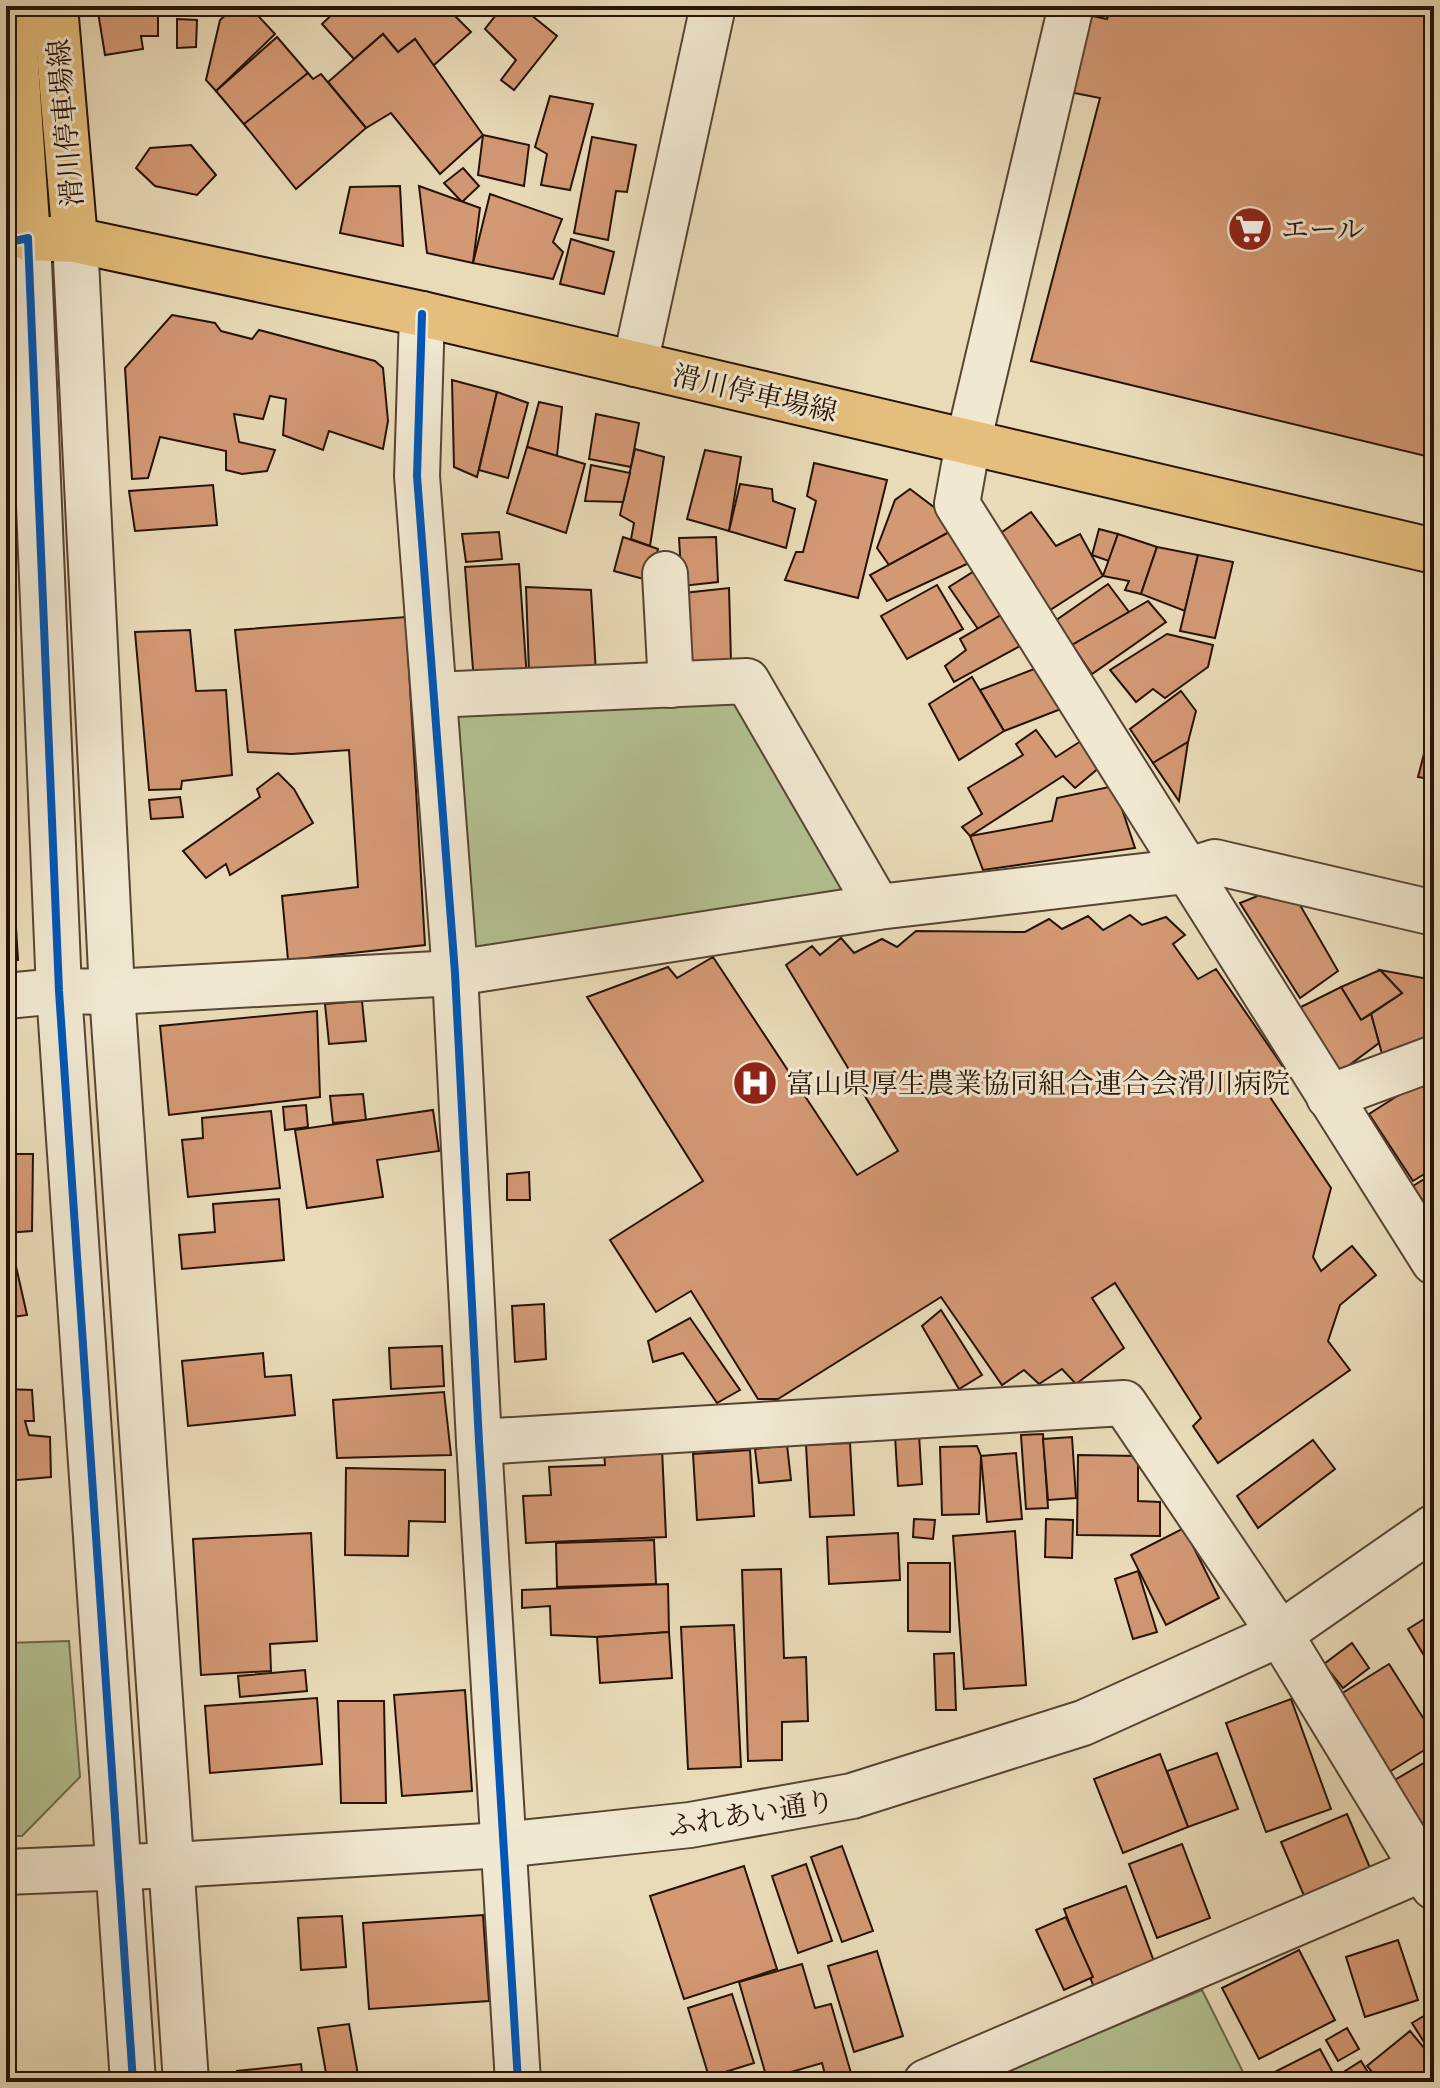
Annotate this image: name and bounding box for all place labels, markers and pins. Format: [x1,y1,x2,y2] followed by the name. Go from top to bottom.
[1226,205,1274,253] supermarket icon: エール
[1281,213,1364,248] place label: エール
[731,1059,779,1107] hospital icon: 富山県厚生農業協同組合連合会滑川病院
[786,1067,1290,1102] place label: 富山県厚生農業協同組合連合会滑川病院

